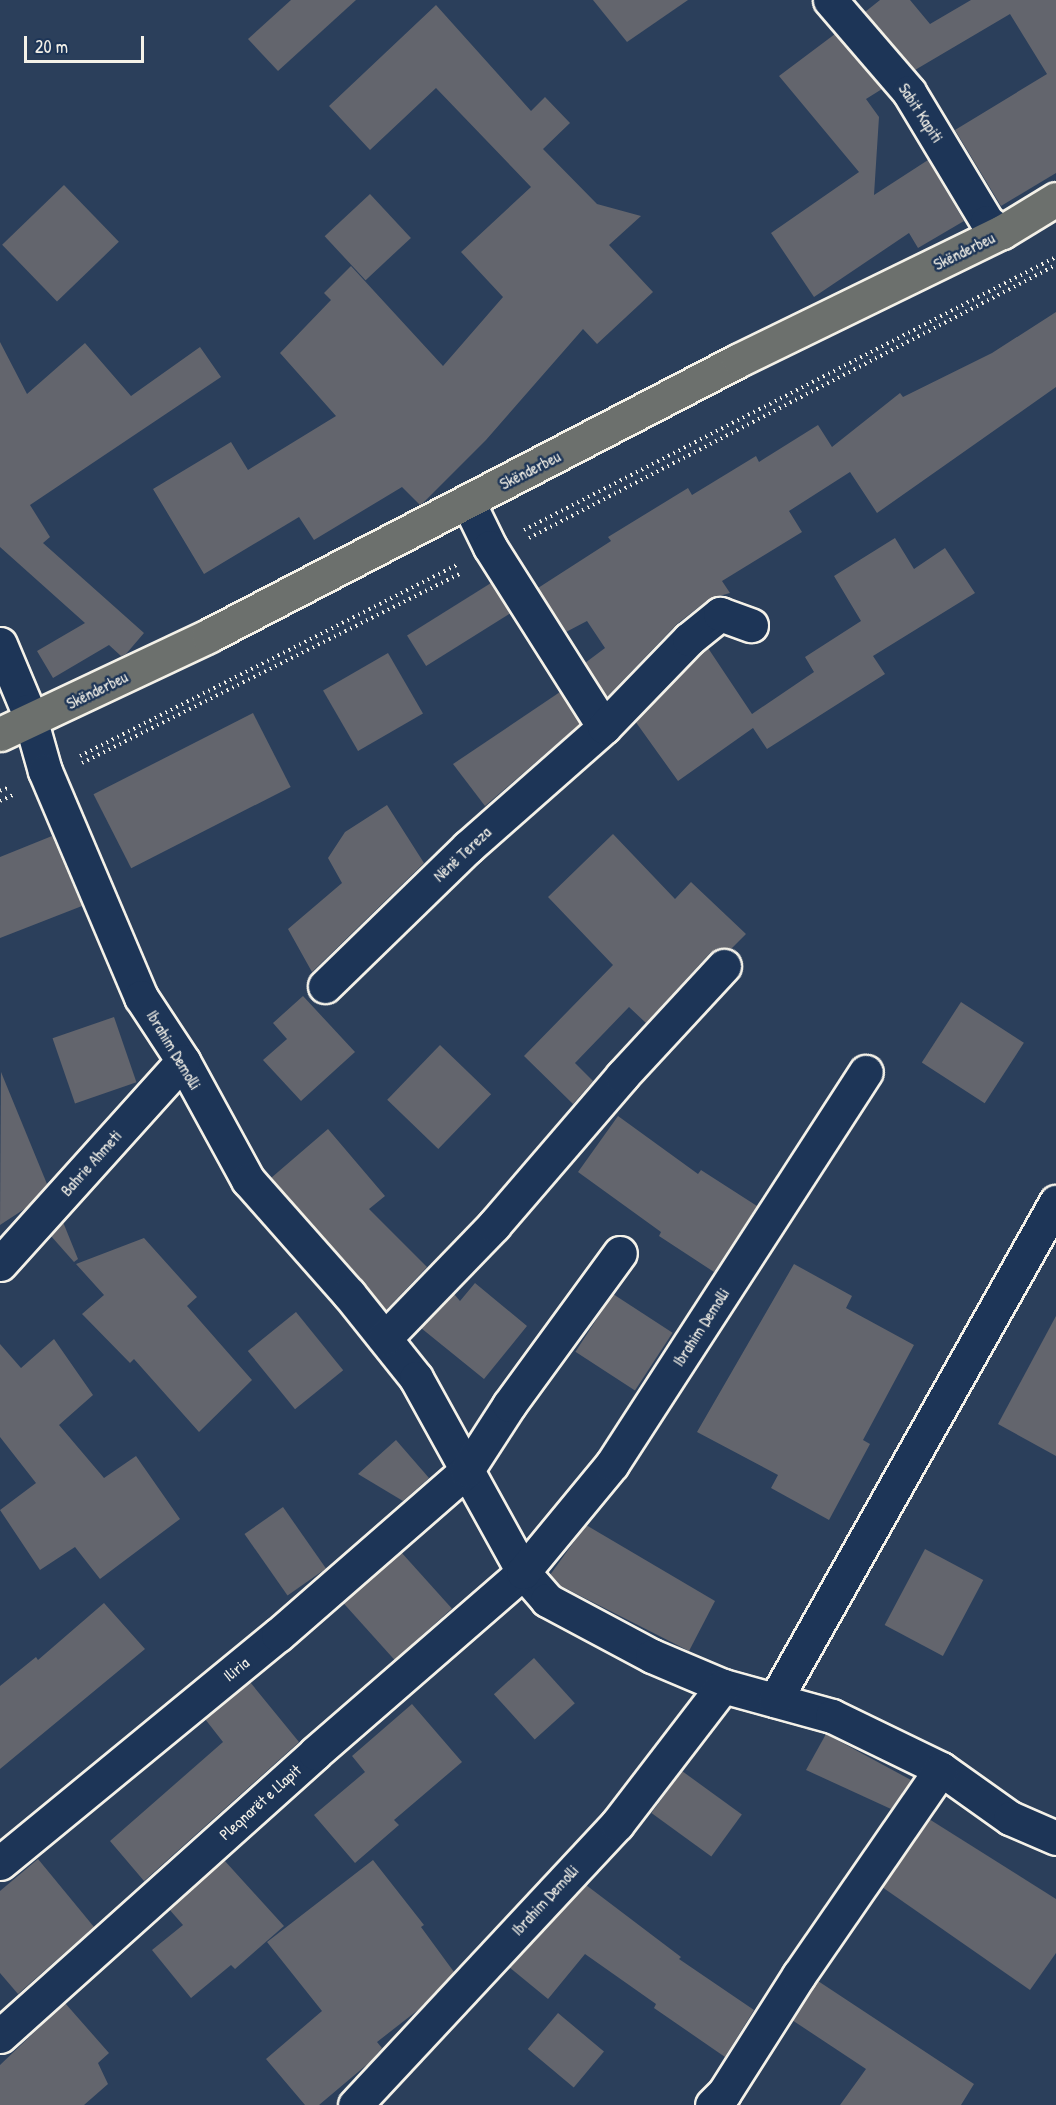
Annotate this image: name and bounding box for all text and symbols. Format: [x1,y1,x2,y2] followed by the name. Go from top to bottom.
[27,24,147,62] scale bar
[35,34,68,59] text: 20 m
[895,80,947,146] street label: Sabit Kapiti
[930,228,998,274] street label: Skënderbeu
[496,447,564,493] street label: Skënderbeu
[63,667,131,713] street label: Skënderbeu
[429,823,495,885] street label: Nënë Tereza
[143,1007,205,1093] street label: Ibrahim Demolli
[57,1126,125,1200] street label: Bahrie Ahmeti
[669,1284,733,1370] street label: Ibrahim Demolli
[219,1653,253,1685] street label: Iliria
[215,1760,305,1844] street label: Pleqnarët e Llapit
[507,1861,583,1939] street label: Ibrahim Demolli

